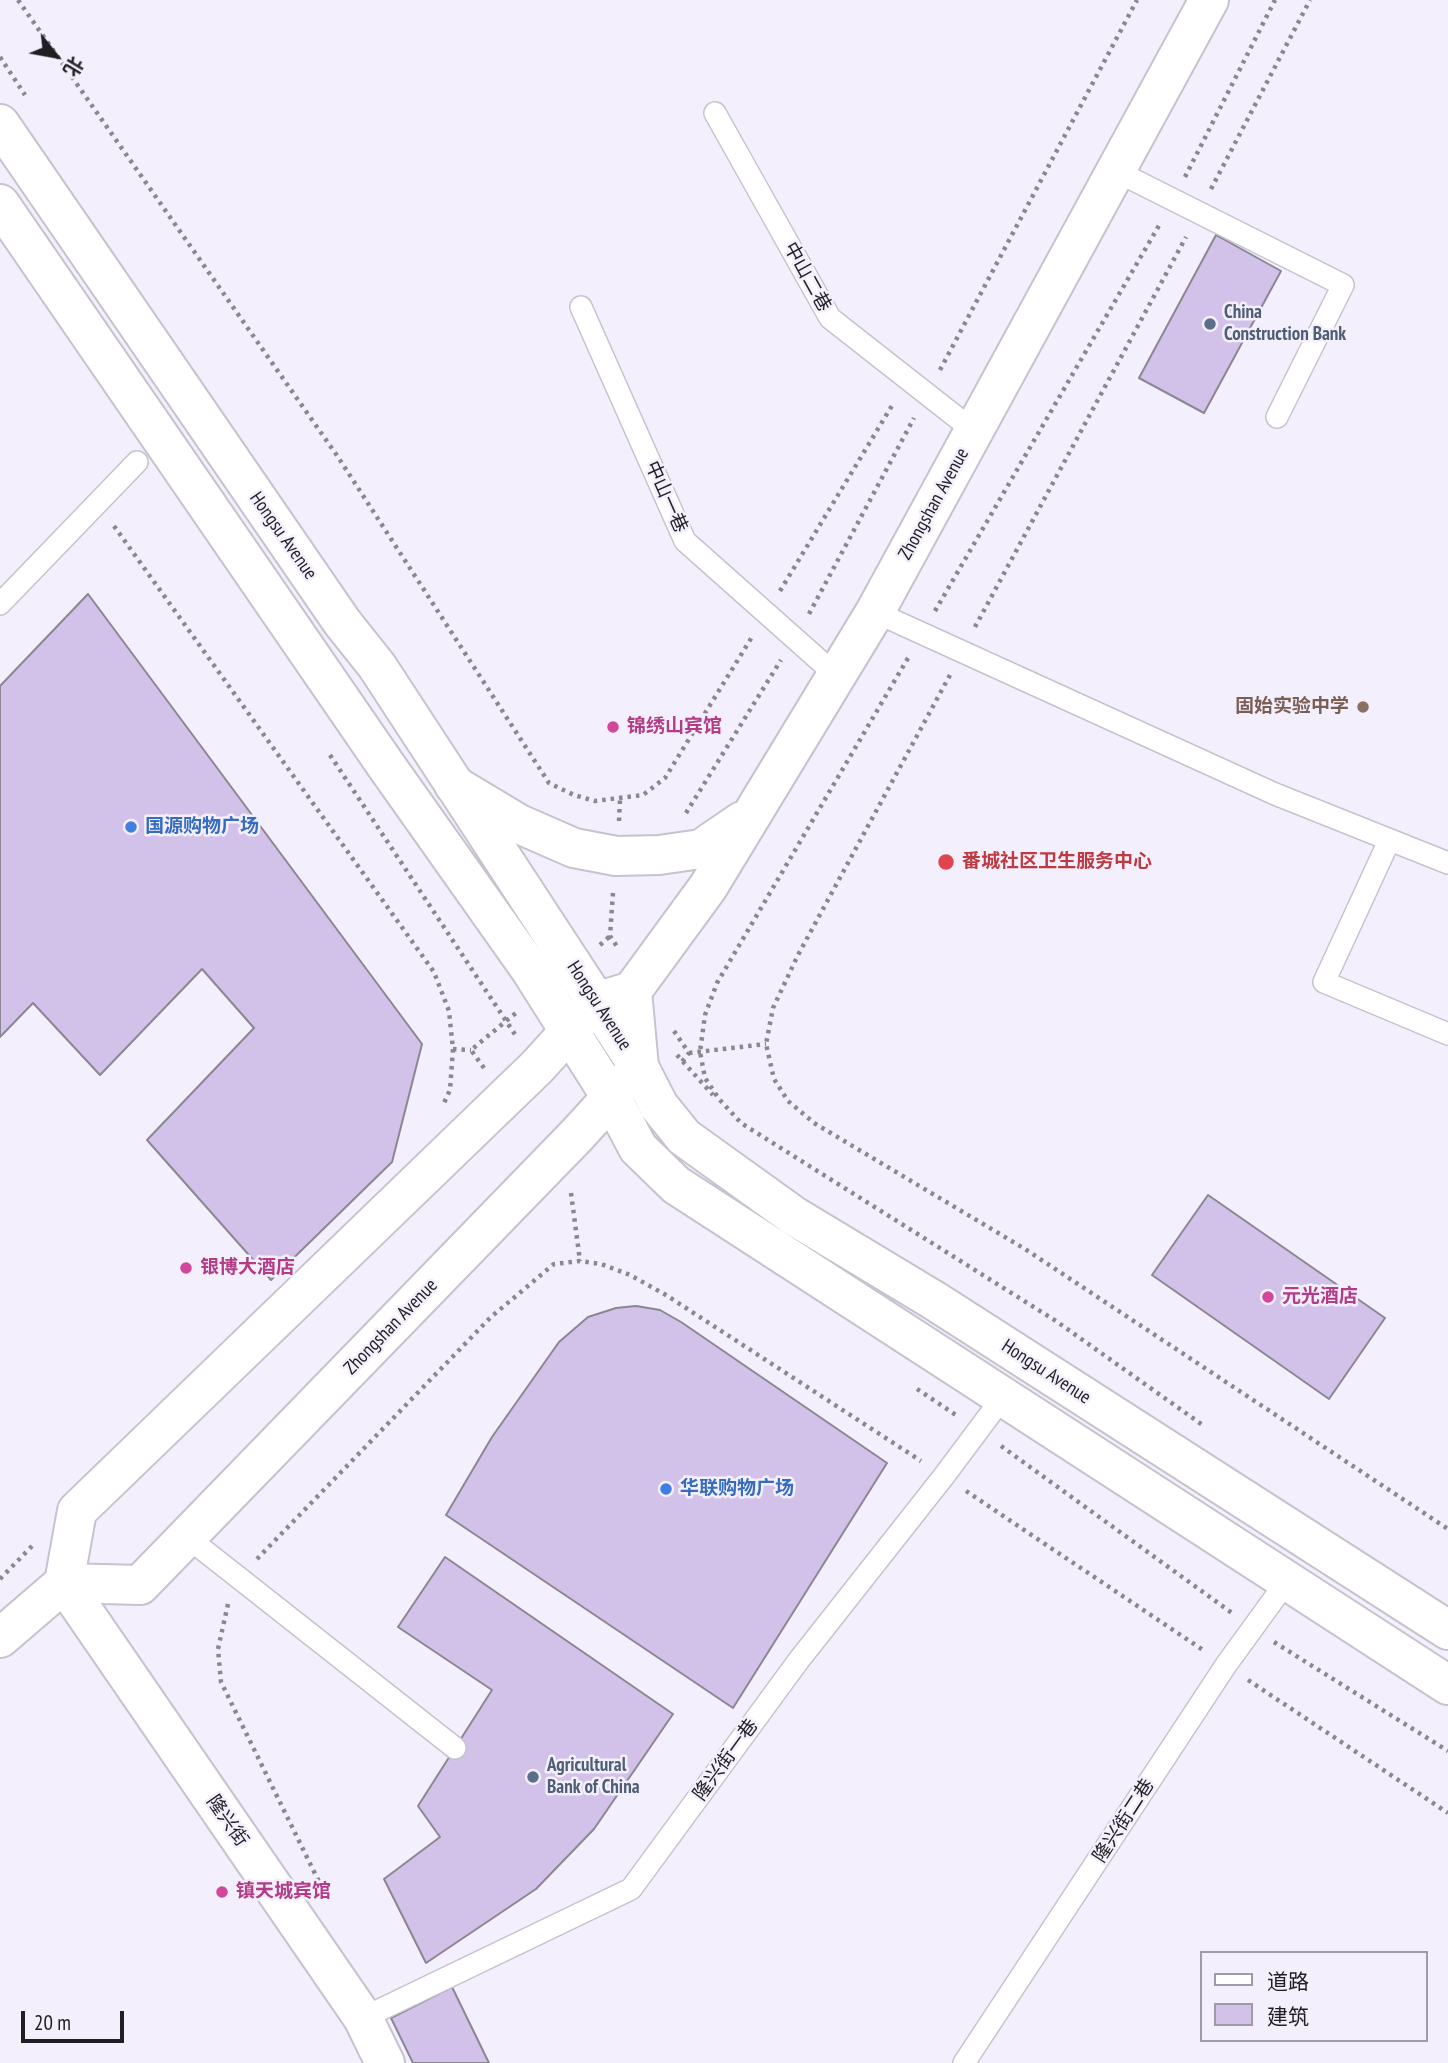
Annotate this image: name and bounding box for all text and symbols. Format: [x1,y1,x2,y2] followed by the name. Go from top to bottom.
[21,21,91,91] north arrow
[59,52,89,81] text: 北
[779,238,835,316] street label: 中山二巷
[1224,302,1346,346] place label: China Construction Bank
[1202,316,1218,332] marker: China Construction Bank
[894,444,974,564] street label: Zhongshan Avenue
[640,458,692,536] street label: 中山一巷
[244,488,322,584] street label: Hongsu Avenue
[1235,696,1349,718] place label: 固始实验中学
[1355,699,1371,715] marker: 固始实验中学
[627,716,722,738] place label: 锦绣山宾馆
[605,719,621,735] marker: 锦绣山宾馆
[145,816,259,838] place label: 国源购物广场
[123,819,139,835] marker: 国源购物广场
[962,851,1152,873] place label: 番城社区卫生服务中心
[936,852,956,872] marker: 番城社区卫生服务中心
[562,957,636,1055] street label: Hongsu Avenue
[200,1257,295,1279] place label: 银博大酒店
[178,1260,194,1276] marker: 银博大酒店
[340,1274,442,1380] street label: Zhongshan Avenue
[1282,1286,1358,1308] place label: 元光酒店
[1260,1289,1276,1305] marker: 元光酒店
[997,1335,1095,1409] street label: Hongsu Avenue
[680,1478,794,1500] place label: 华联购物广场
[658,1481,674,1497] marker: 华联购物广场
[689,1715,763,1805] street label: 隆兴街一巷
[547,1755,640,1799] place label: Agricultural Bank of China
[525,1769,541,1785] marker: Agricultural Bank of China
[1089,1775,1159,1867] street label: 隆兴街二巷
[201,1791,253,1851] street label: 隆兴街
[236,1881,331,1903] place label: 镇天城宾馆
[214,1884,230,1900] marker: 镇天城宾馆
[1200,1951,1427,2042] legend
[1267,1968,1309,1995] text: 道路
[24,1996,128,2040] scale bar
[1267,2003,1309,2030] text: 建筑
[34,2009,71,2036] text: 20 m

